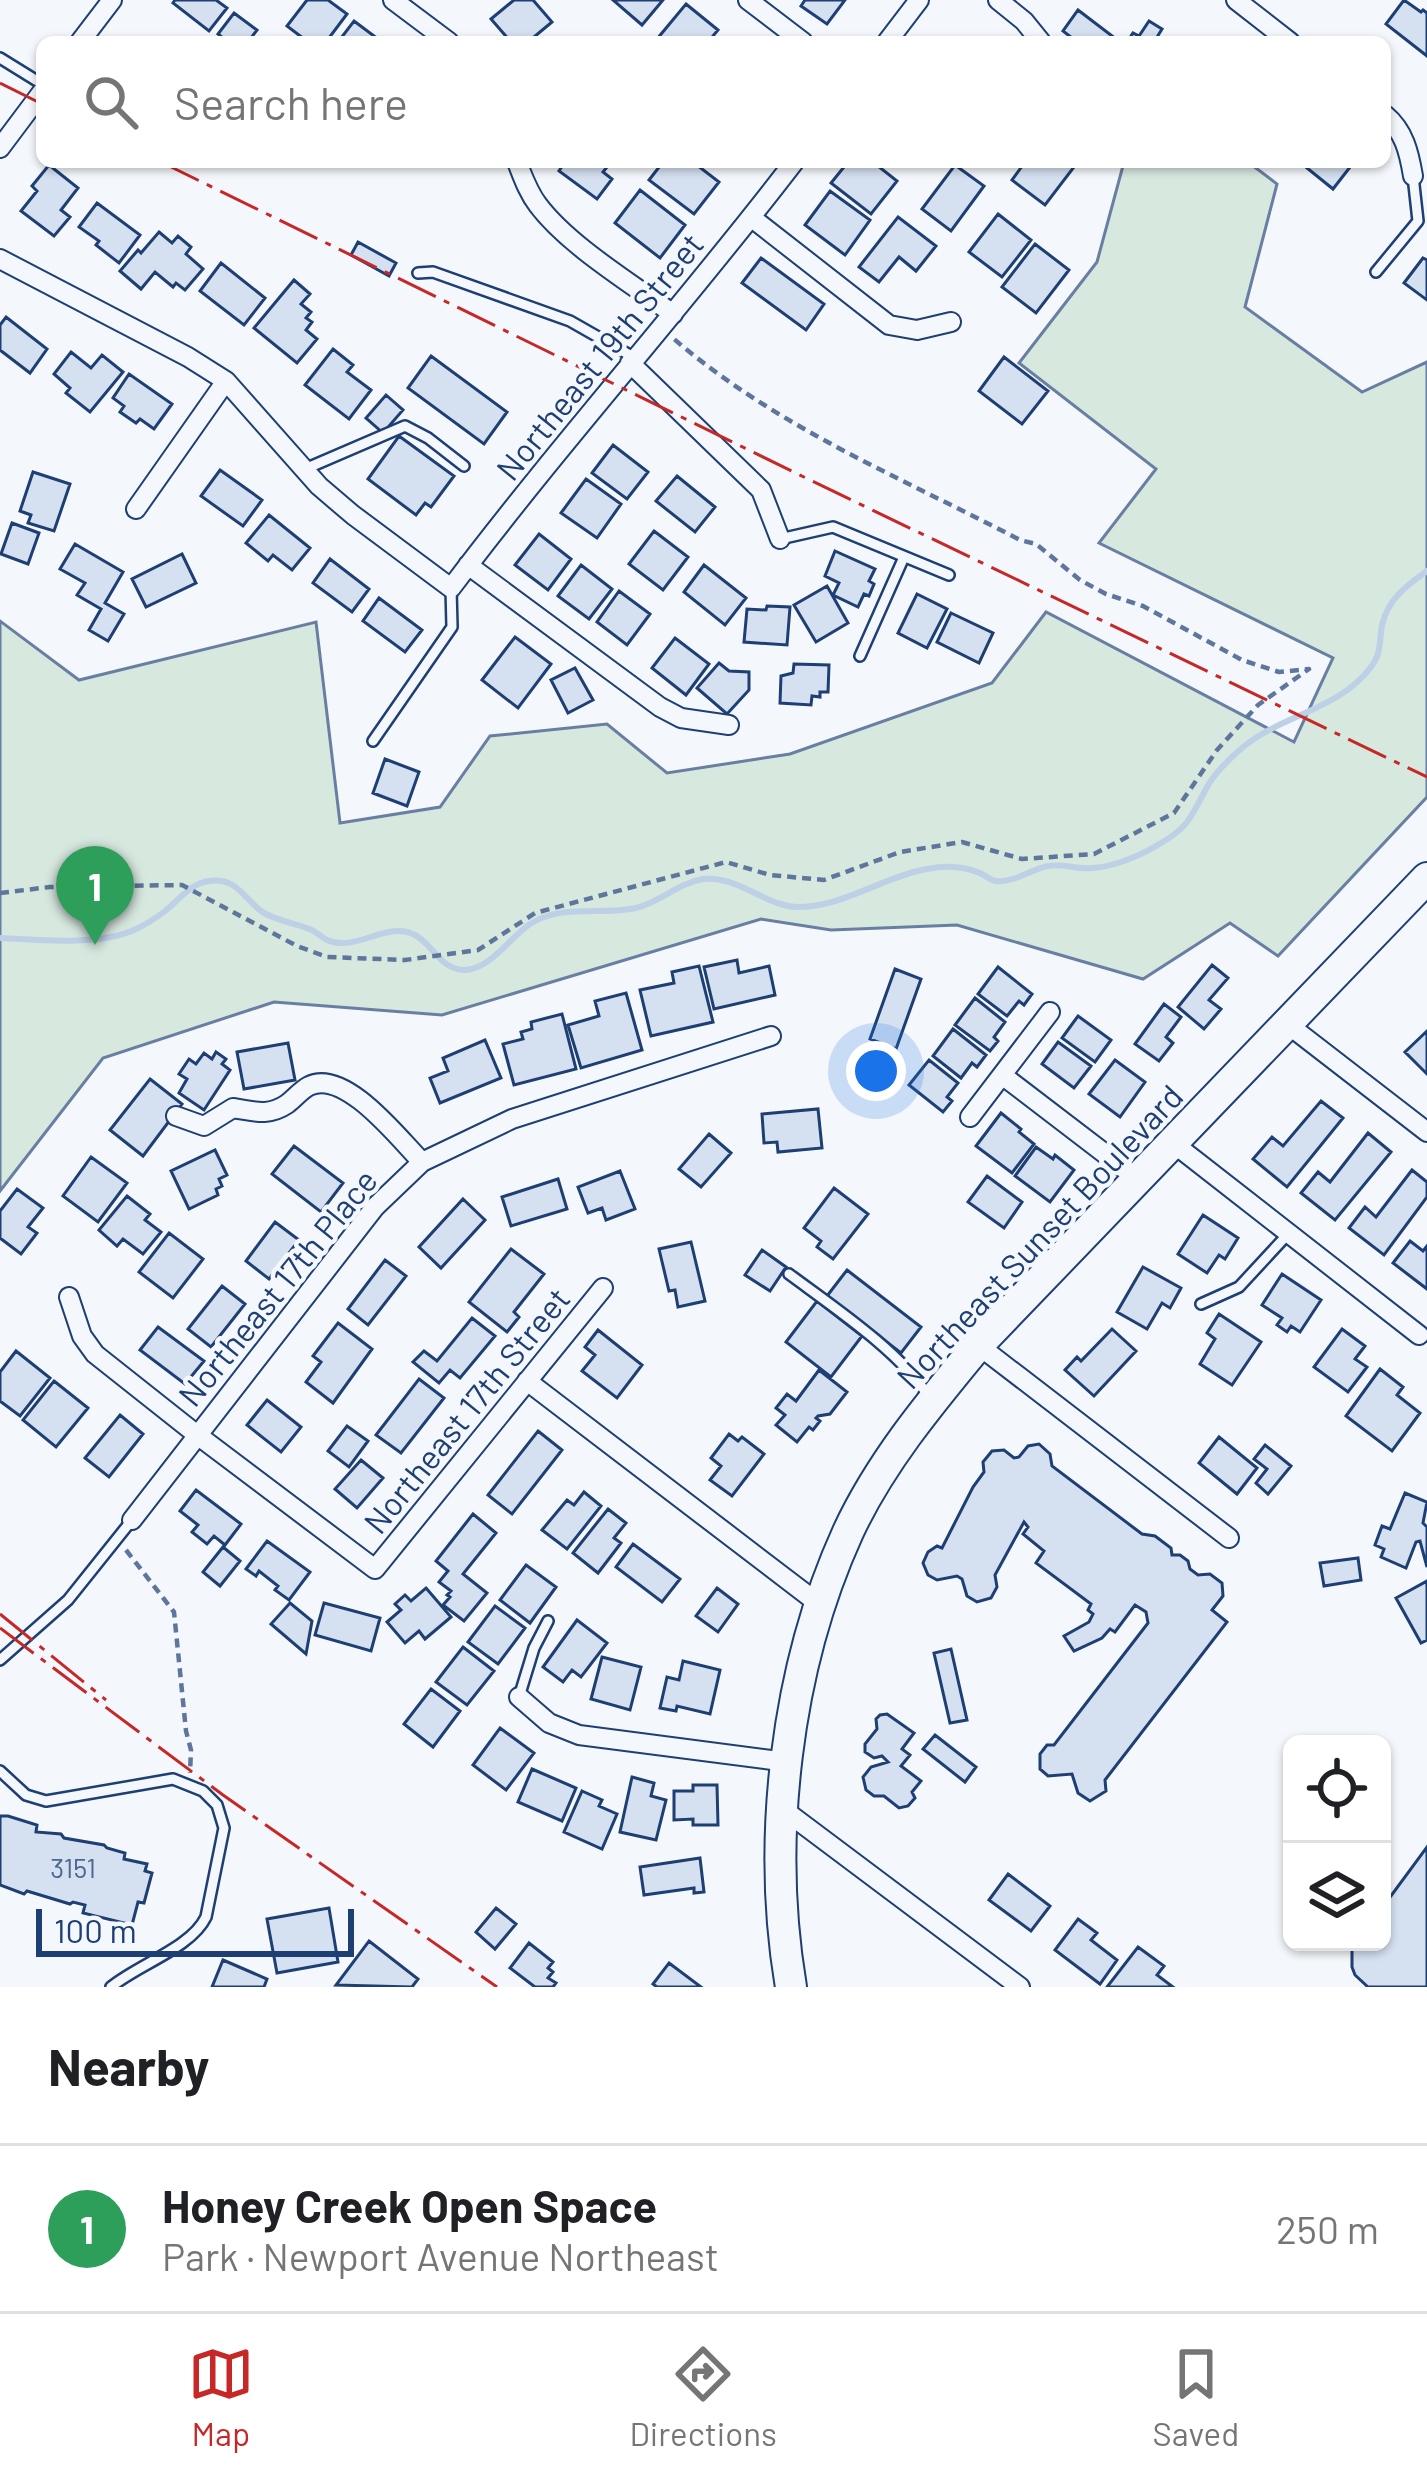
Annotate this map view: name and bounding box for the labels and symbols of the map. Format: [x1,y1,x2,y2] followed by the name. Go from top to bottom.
[487,224,711,488] street label: Northeast 19th Street
[56,846,134,945] pin: 1
[846,1041,906,1101] your location
[888,1076,1190,1396] street label: Northeast Sunset Boulevard
[169,1160,385,1414] street label: Northeast 17th Place
[355,1279,577,1541] street label: Northeast 17th Street
[50,1851,96,1883] house number: 3151
[36,1903,354,1956] scale bar

